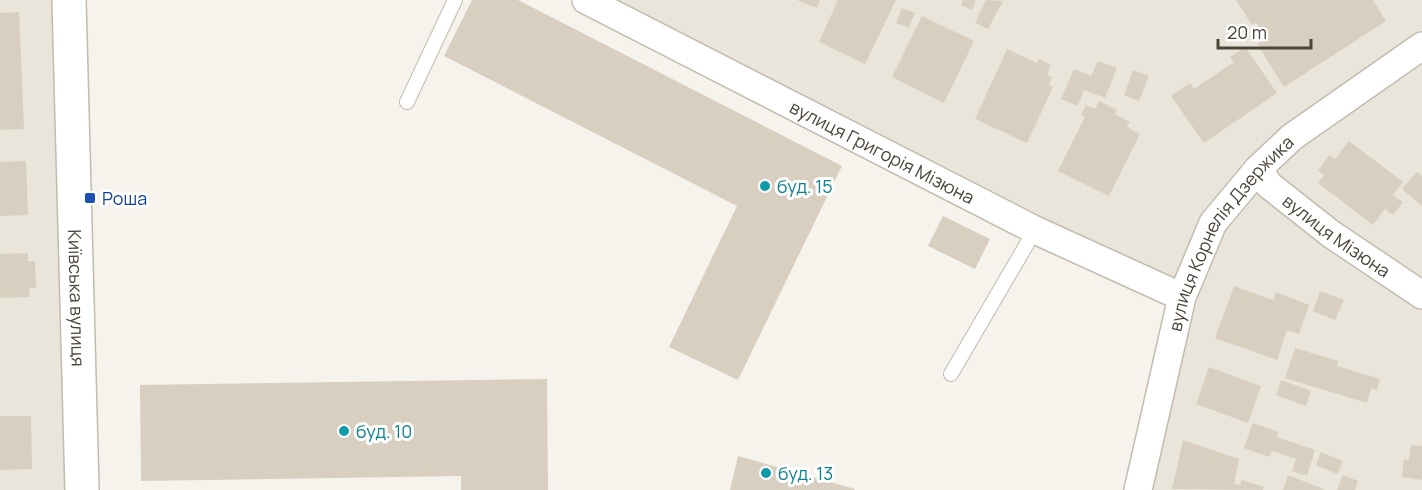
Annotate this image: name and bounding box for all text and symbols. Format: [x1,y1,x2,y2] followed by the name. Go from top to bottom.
[1218,12,1311,50] scale bar
[1227,20,1267,44] text: 20 m
[786,95,979,209] street label: вулиця Григорія Мізюна
[1163,130,1299,334] street label: вулиця Корнелія Дзержика
[777,174,833,198] place label: буд. 15
[758,179,772,193] marker: буд. 15
[102,186,147,210] place label: Роша
[1278,189,1395,283] street label: вулиця Мізюна
[83,191,97,205] marker: Роша
[63,229,91,367] street label: Київська вулиця
[356,419,412,443] place label: буд. 10
[337,424,351,438] marker: буд. 10
[778,461,833,485] place label: буд. 13
[759,466,773,480] marker: буд. 13

